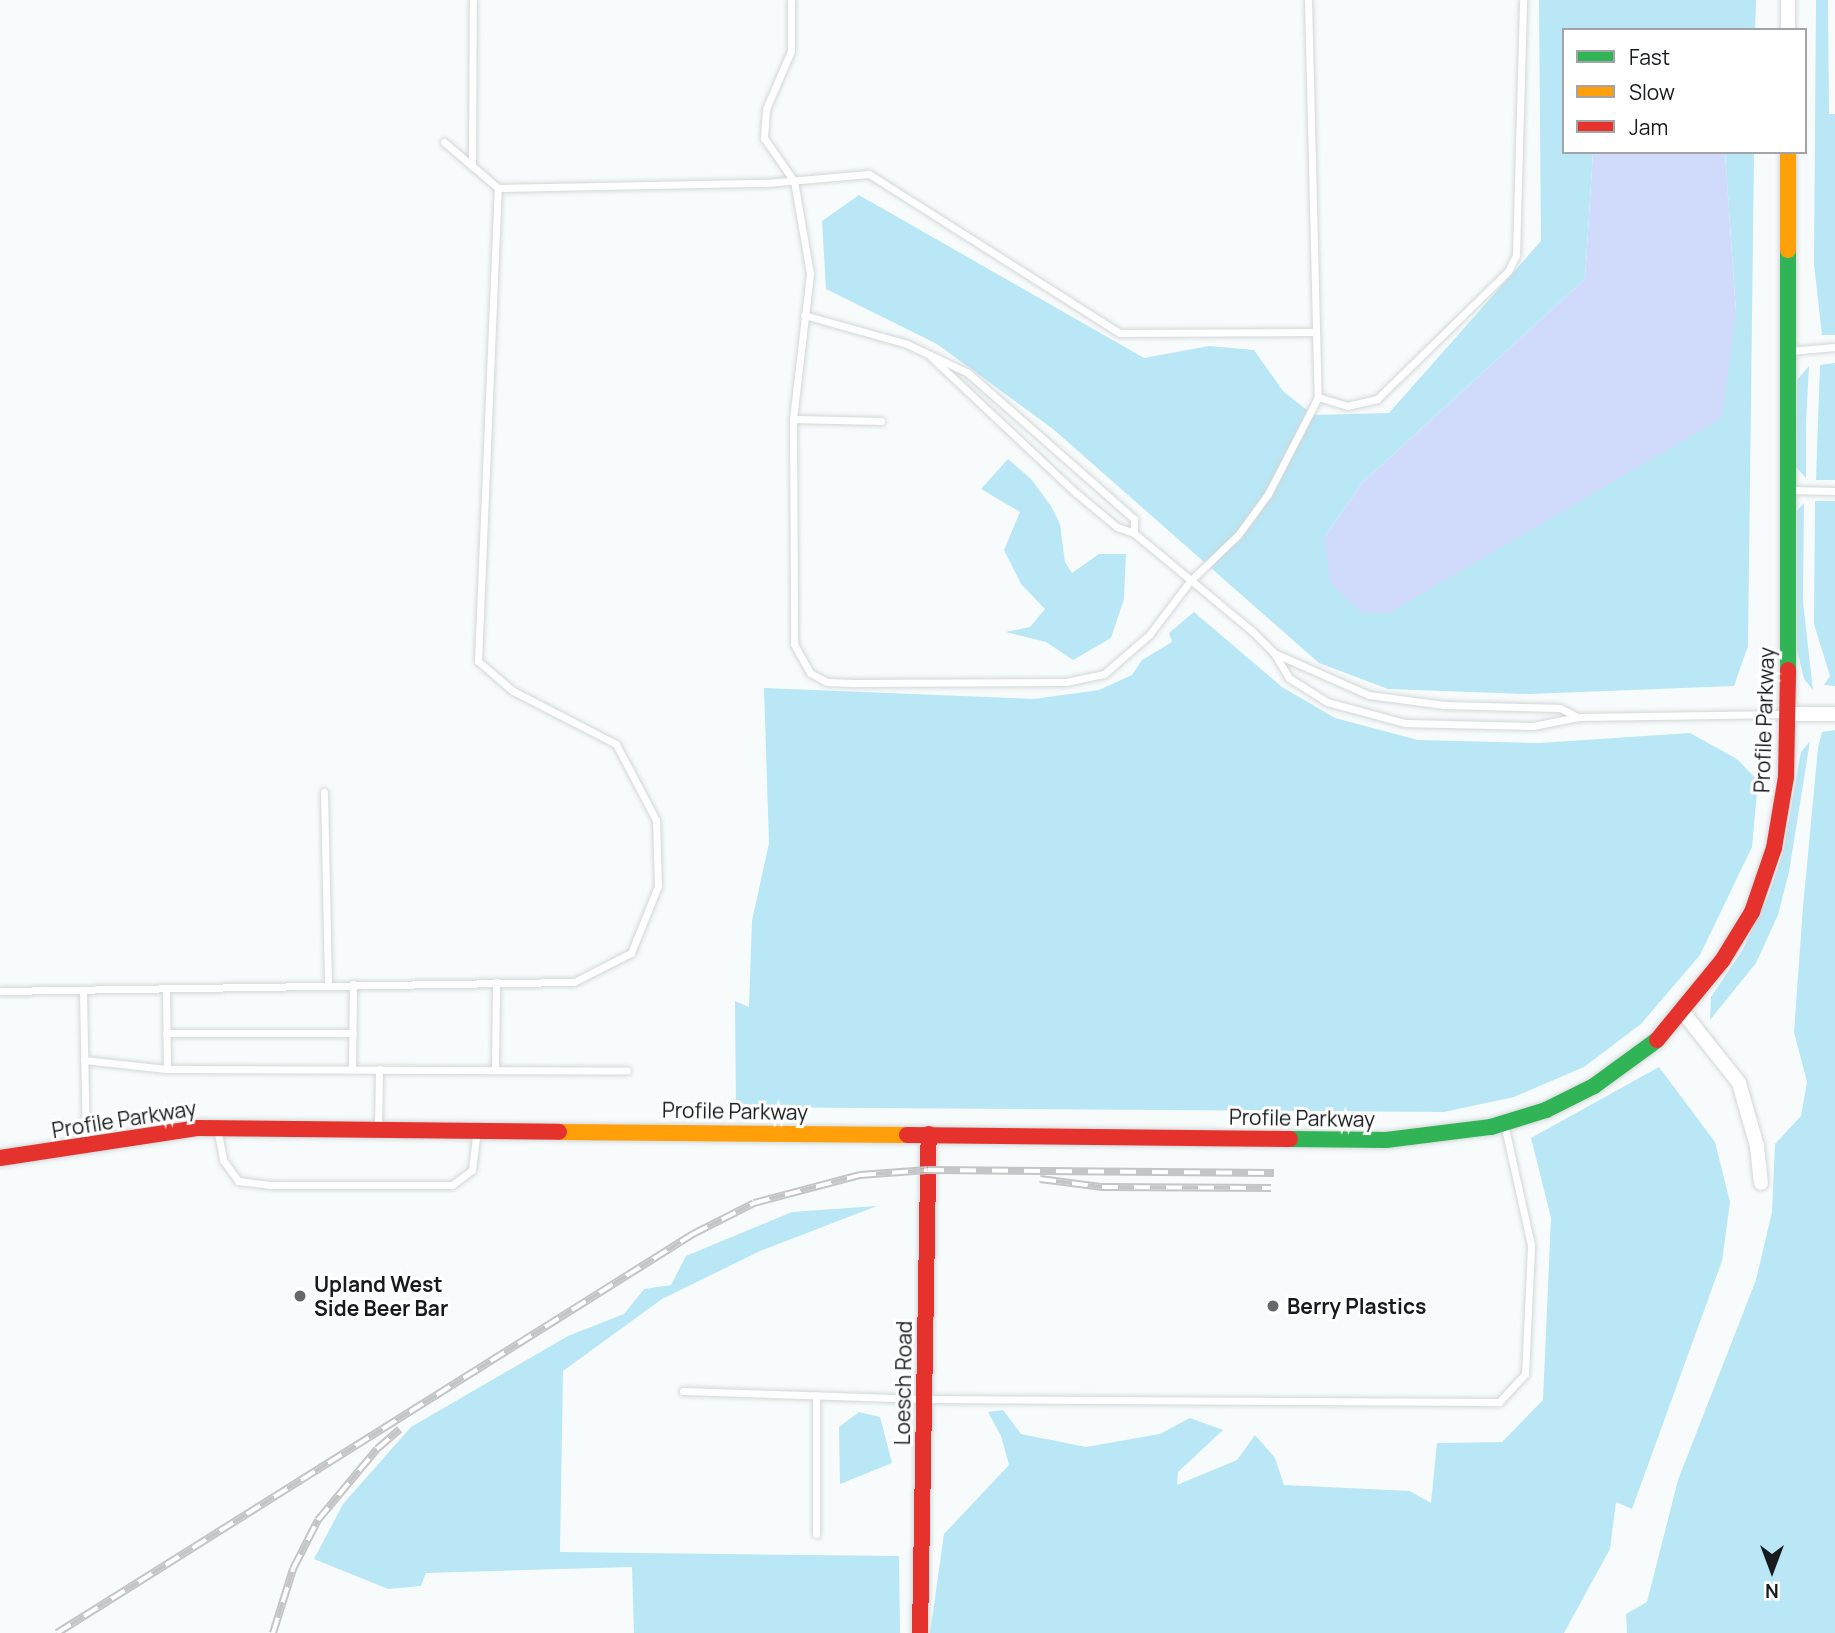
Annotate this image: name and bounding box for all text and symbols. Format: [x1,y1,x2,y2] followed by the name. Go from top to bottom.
[1562,28,1807,154] legend
[1629,43,1670,71] text: Fast
[1629,78,1675,106] text: Slow
[1629,113,1668,141] text: Jam
[1749,647,1779,793] street label: Profile Parkway
[50,1095,198,1143] street label: Profile Parkway
[662,1097,808,1125] street label: Profile Parkway
[1229,1104,1375,1132] street label: Profile Parkway
[314,1271,448,1321] place label: Upland West Side Beer Bar
[292,1288,308,1304] marker: Upland West Side Beer Bar
[1287,1293,1426,1319] place label: Berry Plastics
[1265,1298,1281,1314] marker: Berry Plastics
[889,1321,917,1445] street label: Loesch Road
[1737,1535,1807,1605] north arrow
[1765,1578,1779,1604] text: N

